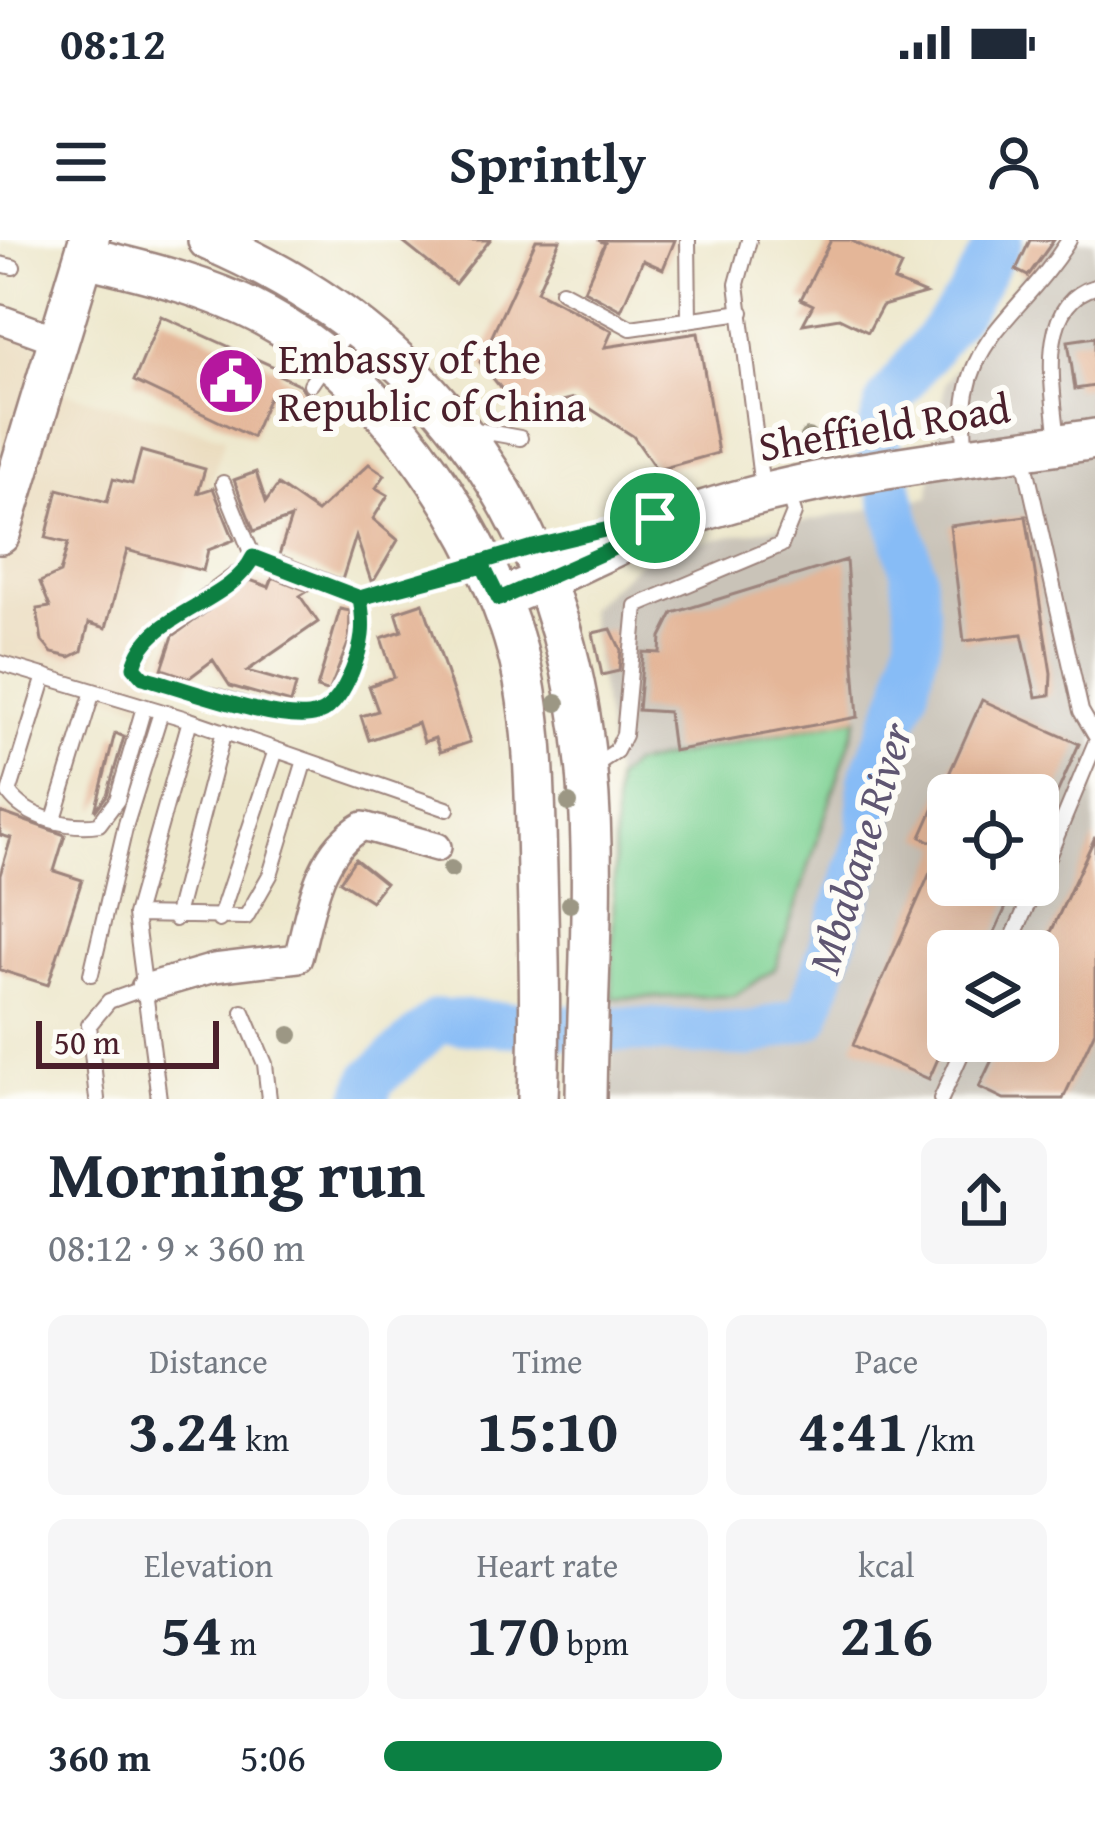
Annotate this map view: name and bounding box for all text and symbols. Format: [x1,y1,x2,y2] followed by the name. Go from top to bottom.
[60,10,166,75] text: 08:12
[449,123,646,202] text: Sprintly
[48,129,114,195] icon: menu
[981,129,1047,195] icon: person
[278,327,586,436] place label: Embassy of the Republic of China
[196,346,266,416] public building icon: Embassy of the Republic of China
[754,376,1015,476] street label: Sheffield Road
[604,467,706,569] pin
[622,485,688,551] icon: arrive
[790,714,928,981] water label: Mbabane River
[927,774,1059,1062] map controls
[927,774,1059,906] button: locate
[927,930,1059,1062] button: layers
[36,1015,219,1068] scale bar
[54,1018,120,1066] text: 50 m
[48,1124,425,1221] text: Morning run
[921,1138,1047,1264] button: share
[48,1218,305,1275] text: 08:12 · 9 × 360 m
[149,1337,268,1385] text: Distance
[512,1337,583,1385] text: Time
[855,1337,918,1385] text: Pace
[128,1385,238,1473] text: 3.24
[477,1385,618,1473] text: 15:10
[798,1385,908,1473] text: 4:41
[238,1415,289,1463] text: km
[908,1415,975,1463] text: /km
[144,1541,273,1589] text: Elevation
[477,1541,618,1589] text: Heart rate
[858,1541,915,1589] text: kcal
[160,1589,222,1677] text: 54
[466,1589,560,1677] text: 170
[840,1589,933,1677] text: 216
[222,1619,257,1667] text: m
[560,1619,629,1667] text: bpm
[48,1728,151,1785] text: 360 m
[240,1728,306,1785] text: 5:06

